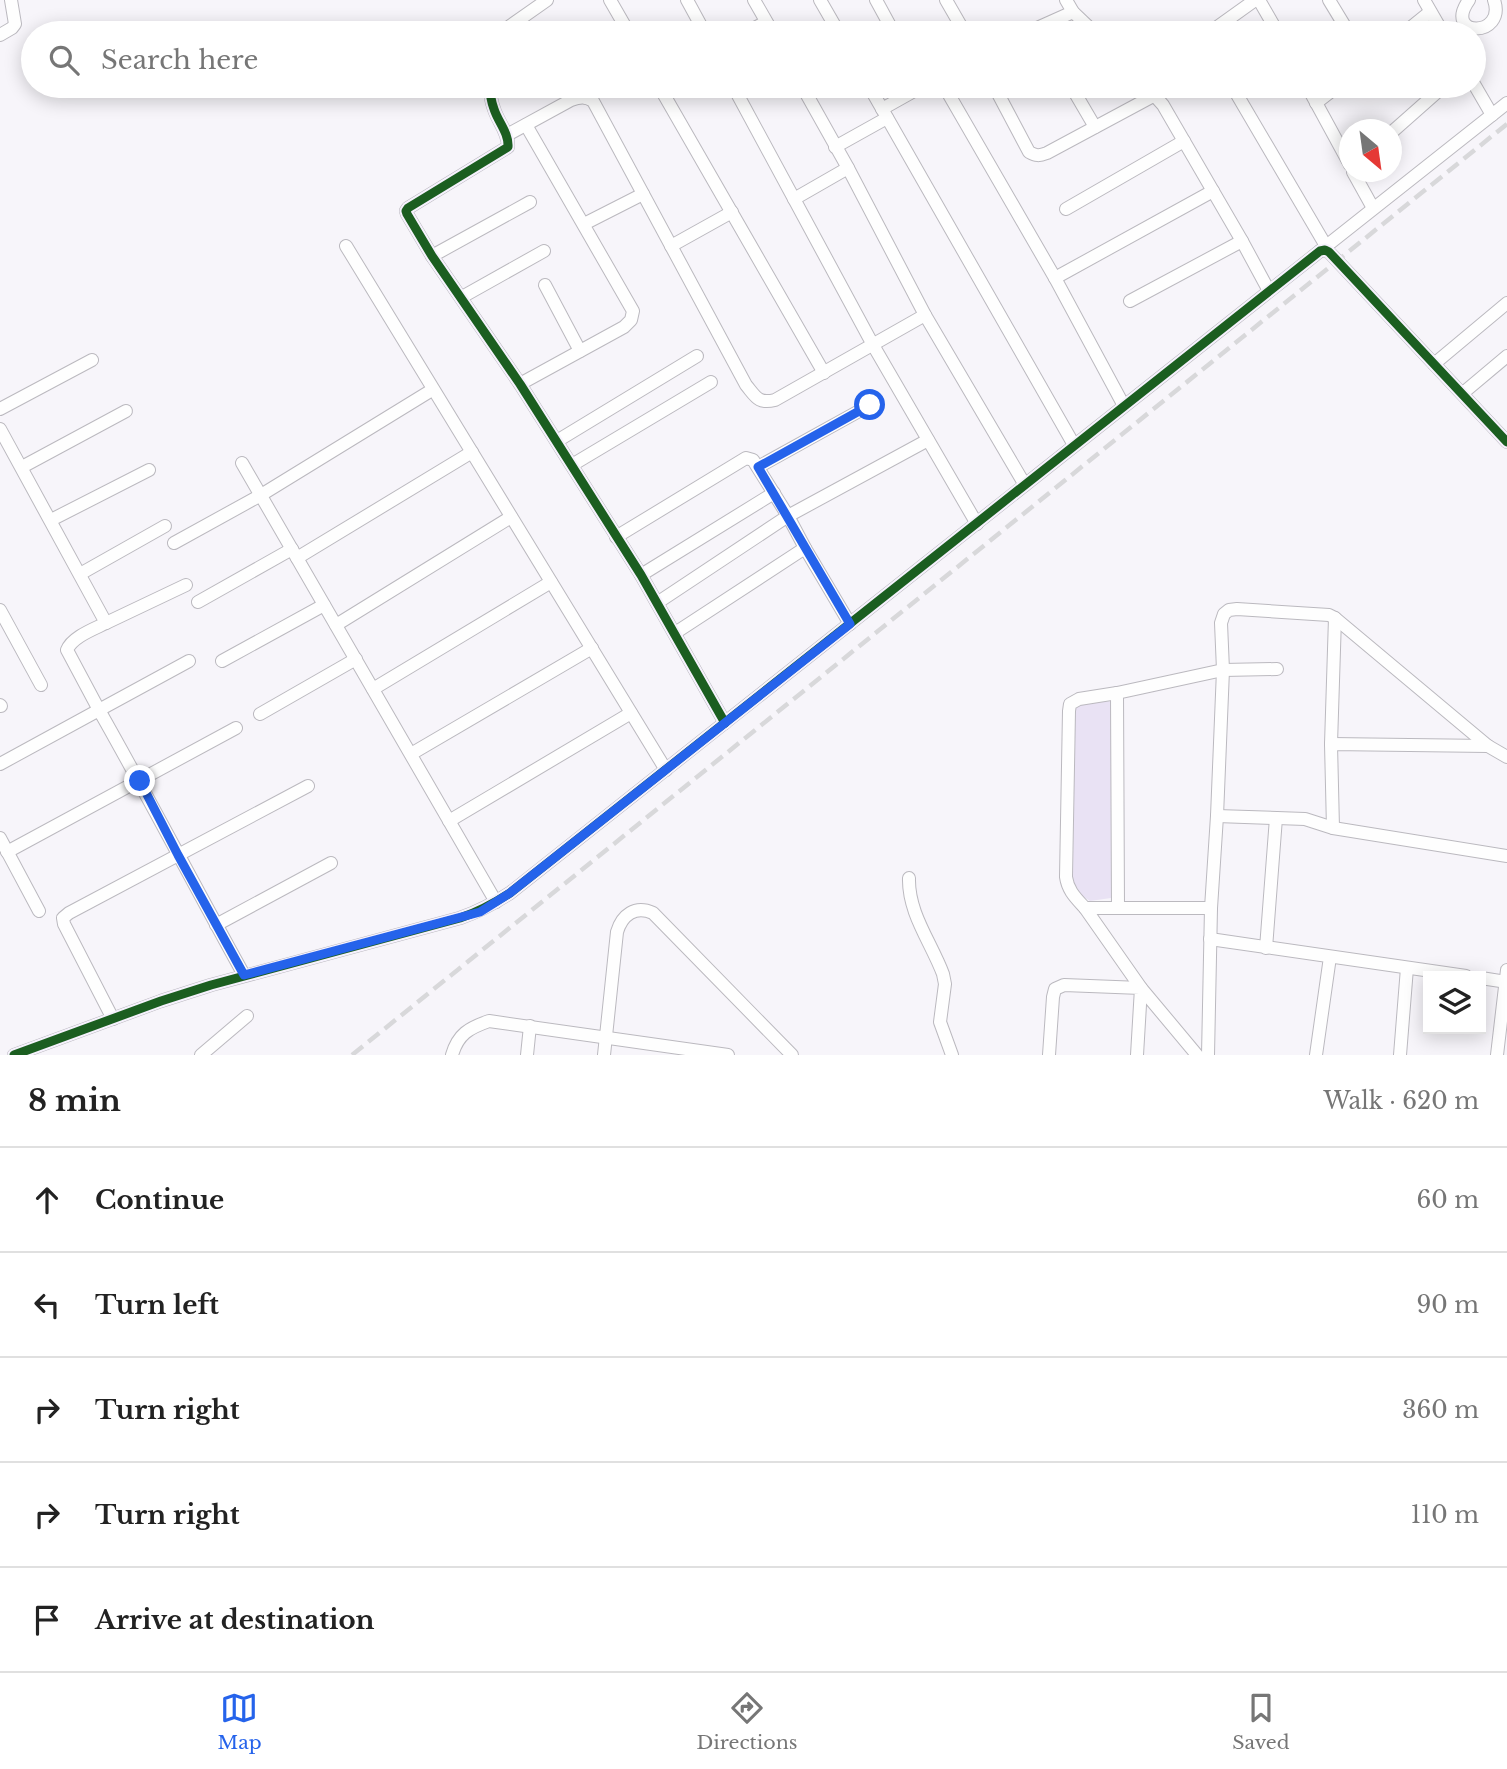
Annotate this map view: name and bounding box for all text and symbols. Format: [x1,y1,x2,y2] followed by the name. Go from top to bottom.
[21,21,1486,98] search box
[45,41,83,79] icon: search
[101,44,258,76] text: Search here
[1339,119,1402,182] north arrow
[854,389,885,420] route start
[124,765,155,796] route end
[1423,971,1486,1034] map controls
[1423,971,1486,1034] button: layers
[28,1082,121,1119] text: 8 min
[1323,1087,1479,1115] text: Walk · 620 m
[28,1181,66,1219] icon: ahead
[95,1184,224,1216] text: Continue
[1417,1186,1479,1214] text: 60 m
[28,1286,66,1324] icon: left
[95,1289,219,1321] text: Turn left
[1417,1291,1479,1319] text: 90 m
[28,1391,66,1429] icon: right
[95,1394,240,1426] text: Turn right
[1402,1396,1479,1424] text: 360 m
[28,1496,66,1534] icon: right
[95,1499,240,1531] text: Turn right
[1411,1501,1479,1529] text: 110 m
[28,1601,66,1639] icon: arrive
[95,1604,375,1636] text: Arrive at destination
[217,1689,262,1754] tab: Map
[696,1689,797,1754] tab: Directions
[1232,1689,1290,1754] tab: Saved

